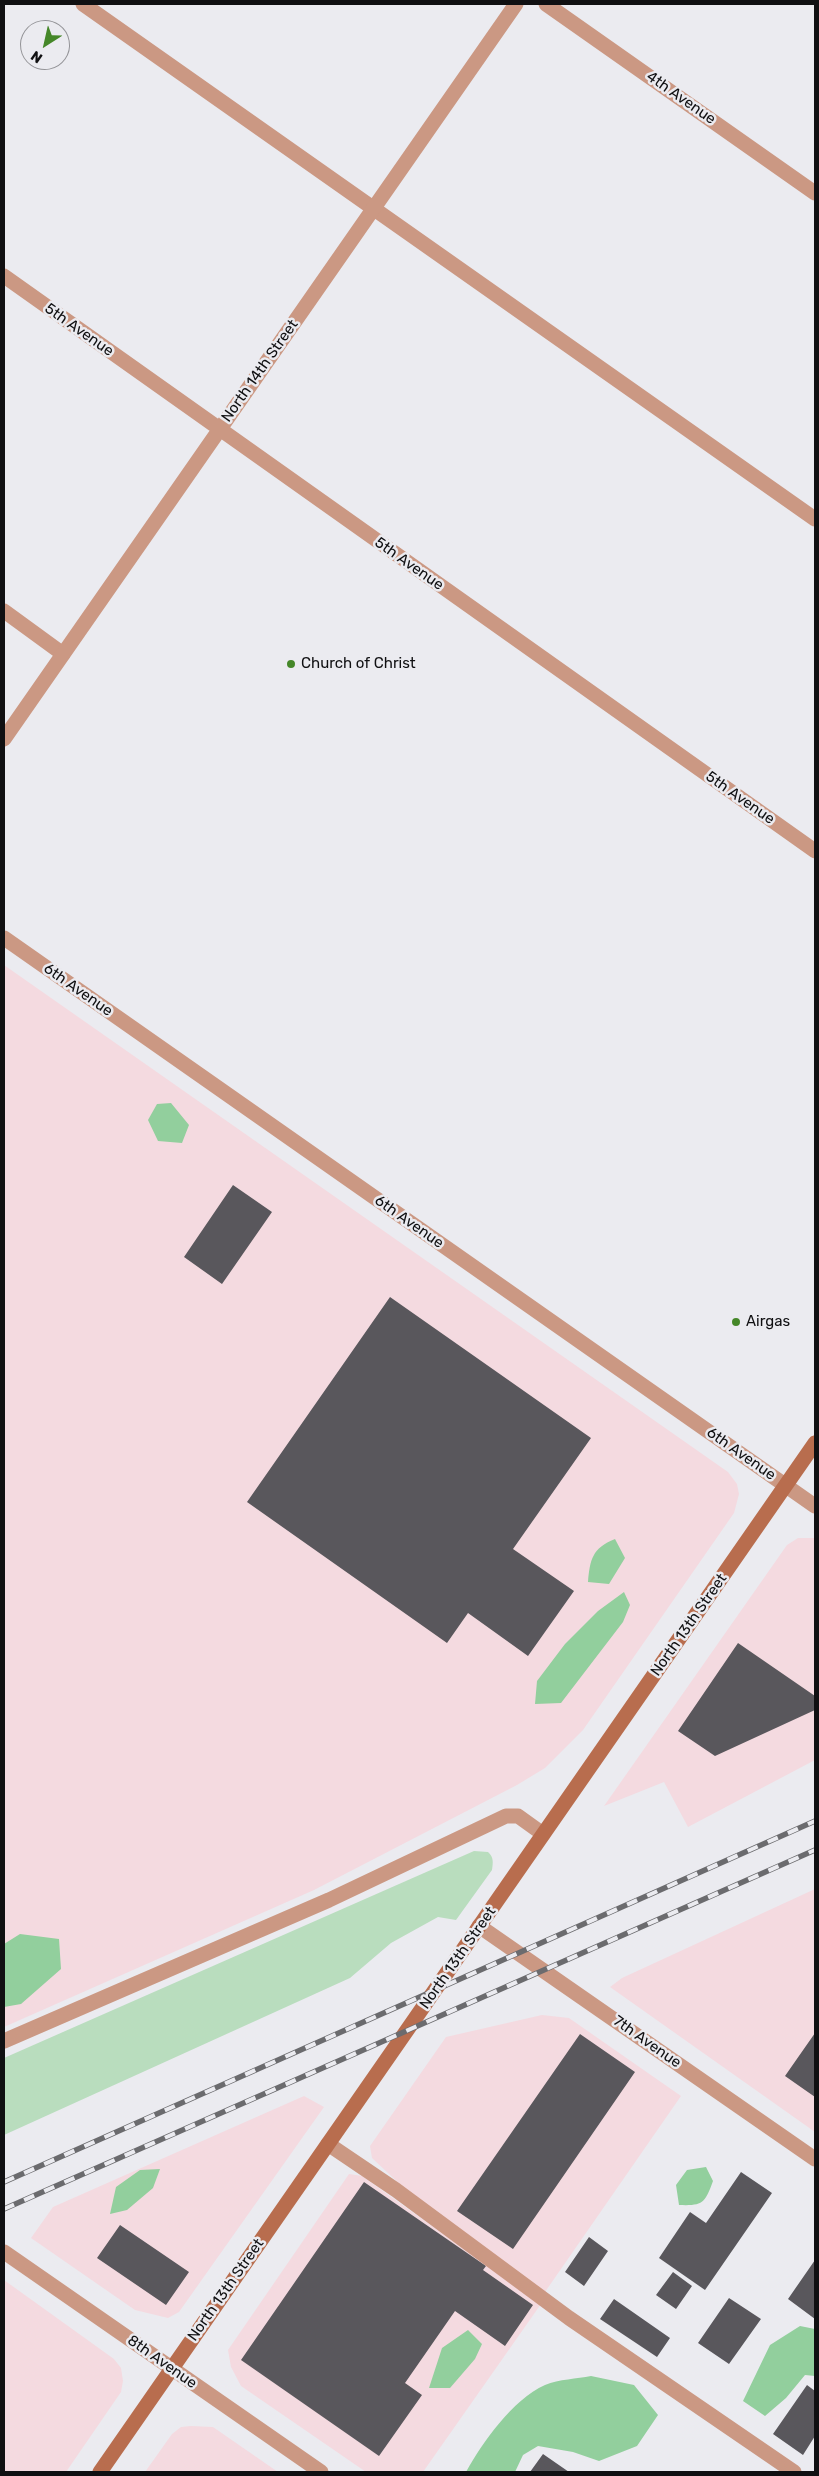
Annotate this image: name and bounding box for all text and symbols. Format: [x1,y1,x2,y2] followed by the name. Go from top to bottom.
[20,20,70,70] north arrow
[28,47,46,67] text: N
[643,68,719,128] street label: 4th Avenue
[41,300,117,360] street label: 5th Avenue
[218,316,302,426] street label: North 14th Street
[371,534,447,594] street label: 5th Avenue
[301,655,416,673] place label: Church of Christ
[285,658,297,670] marker: Church of Christ
[702,768,778,828] street label: 5th Avenue
[40,960,116,1020] street label: 6th Avenue
[371,1192,447,1252] street label: 6th Avenue
[746,1313,790,1331] place label: Airgas
[730,1316,742,1328] marker: Airgas
[703,1424,779,1484] street label: 6th Avenue
[647,1570,731,1680] street label: North 13th Street
[416,1903,500,2013] street label: North 13th Street
[610,2012,684,2072] street label: 7th Avenue
[184,2235,268,2345] street label: North 13th Street
[124,2331,200,2393] street label: 8th Avenue

